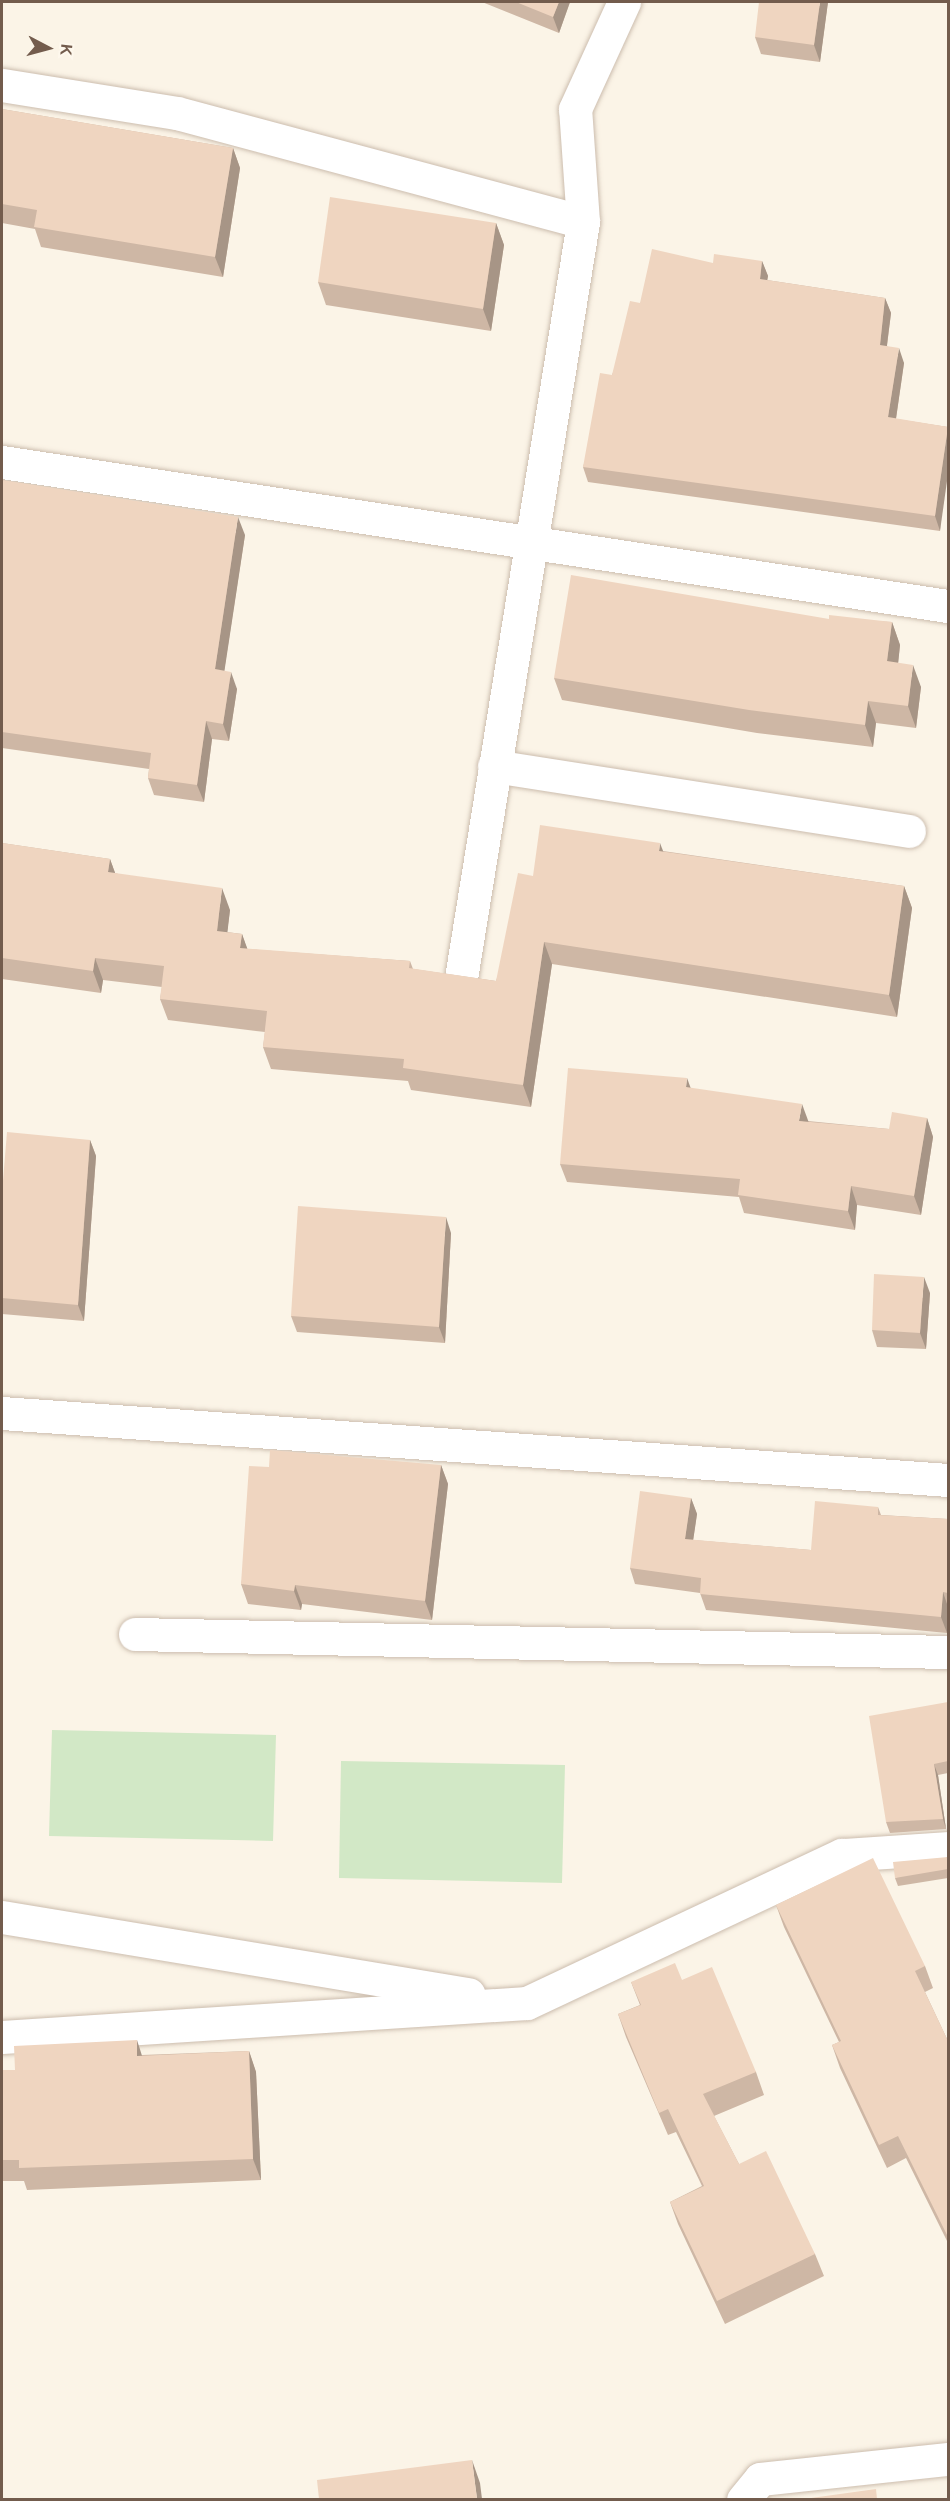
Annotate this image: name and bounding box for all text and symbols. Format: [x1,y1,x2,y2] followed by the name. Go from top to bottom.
[18,18,78,78] north arrow
[57,43,75,57] text: K

